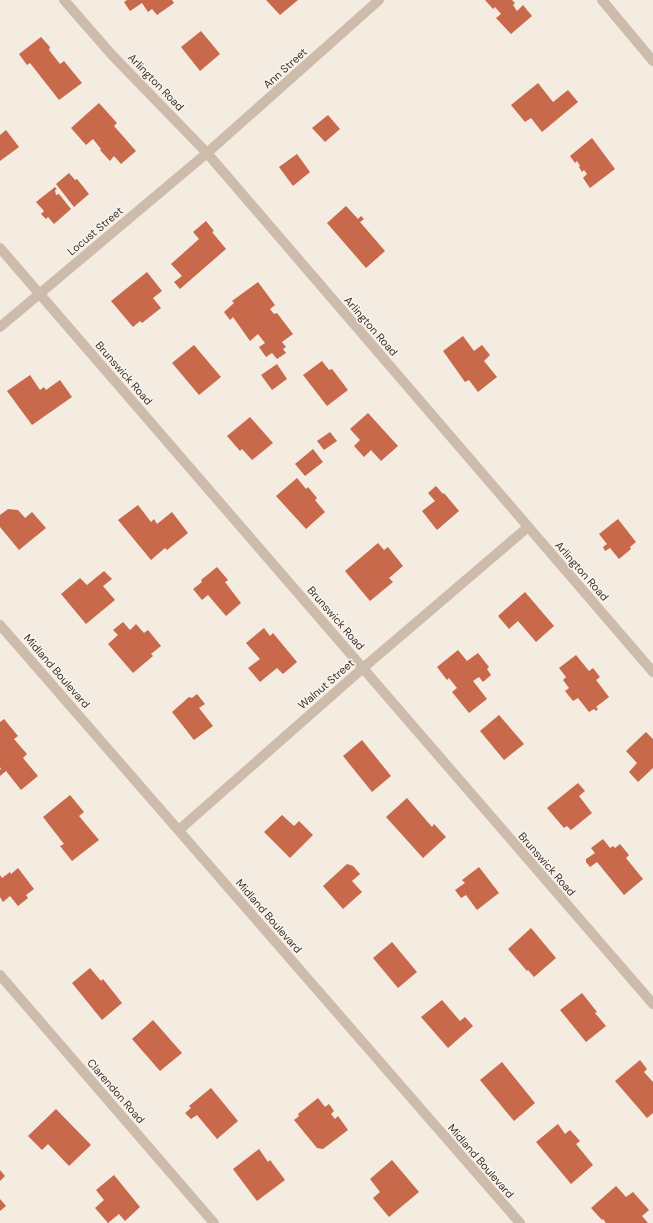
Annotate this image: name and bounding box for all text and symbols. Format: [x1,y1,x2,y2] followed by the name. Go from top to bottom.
[260,45,310,91] street label: Ann Street
[125,50,187,114] street label: Arlington Road
[64,204,126,258] street label: Locust Street
[341,293,401,359] street label: Arlington Road
[92,338,156,408] street label: Brunswick Road
[552,538,612,604] street label: Arlington Road
[304,583,368,653] street label: Brunswick Road
[21,631,93,711] street label: Midland Boulevard
[295,656,357,712] street label: Walnut Street
[515,829,579,899] street label: Brunswick Road
[233,876,305,956] street label: Midland Boulevard
[84,1056,148,1126] street label: Clarendon Road
[445,1121,517,1201] street label: Midland Boulevard

